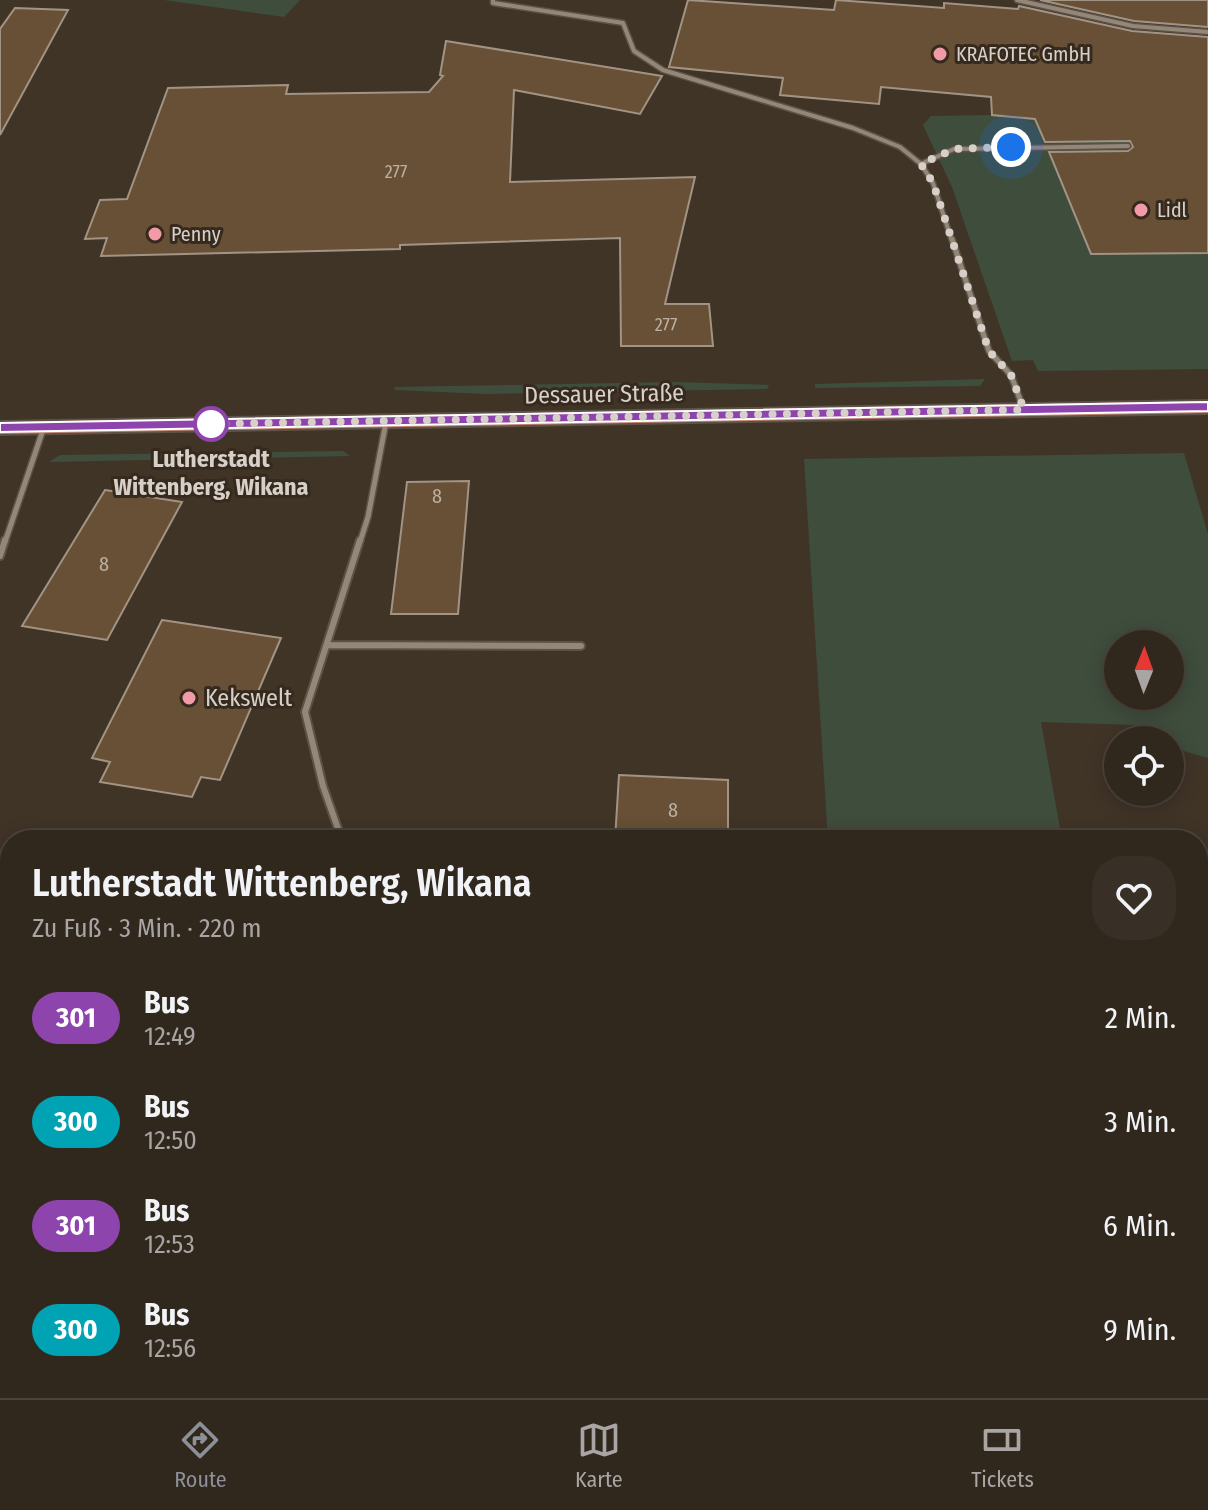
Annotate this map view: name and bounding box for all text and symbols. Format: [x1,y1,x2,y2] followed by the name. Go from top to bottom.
[956,42,1091,66] place label: KRAFOTEC GmbH
[931,45,949,63] marker: KRAFOTEC GmbH
[991,127,1031,167] your location
[385,161,407,183] house number: 277
[1157,198,1187,222] place label: Lidl
[1132,201,1150,219] marker: Lidl
[171,222,221,246] place label: Penny
[146,225,164,243] marker: Penny
[655,314,677,336] house number: 277
[524,379,684,409] street label: Dessauer Straße
[194,407,228,441] marker: Lutherstadt Wittenberg, Wikana
[113,445,309,501] place label: Lutherstadt Wittenberg, Wikana
[432,484,442,508] house number: 8
[99,552,109,576] house number: 8
[1104,630,1184,710] north arrow
[1104,630,1184,806] map controls
[205,684,292,712] place label: Kekswelt
[180,689,198,707] marker: Kekswelt
[1104,726,1184,806] button: locate
[668,798,678,822] house number: 8
[1092,856,1176,940] button: heart
[32,860,532,906] text: Lutherstadt Wittenberg, Wikana
[32,913,262,944] text: Zu Fuß · 3 Min. · 220 m
[144,985,189,1021] text: Bus
[1105,1000,1176,1036] text: 2 Min.
[56,1001,96,1034] text: 301
[144,1021,196,1052] text: 12:49
[144,1089,189,1125] text: Bus
[1104,1104,1176,1140] text: 3 Min.
[54,1105,98,1138] text: 300
[144,1125,197,1156] text: 12:50
[144,1193,189,1229] text: Bus
[1103,1208,1176,1244] text: 6 Min.
[56,1209,96,1242] text: 301
[144,1229,195,1260] text: 12:53
[144,1297,189,1333] text: Bus
[1103,1312,1176,1348] text: 9 Min.
[54,1313,98,1346] text: 300
[144,1333,196,1364] text: 12:56
[174,1418,227,1493] tab: Route
[575,1418,623,1493] tab: Karte
[971,1418,1034,1493] tab: Tickets

